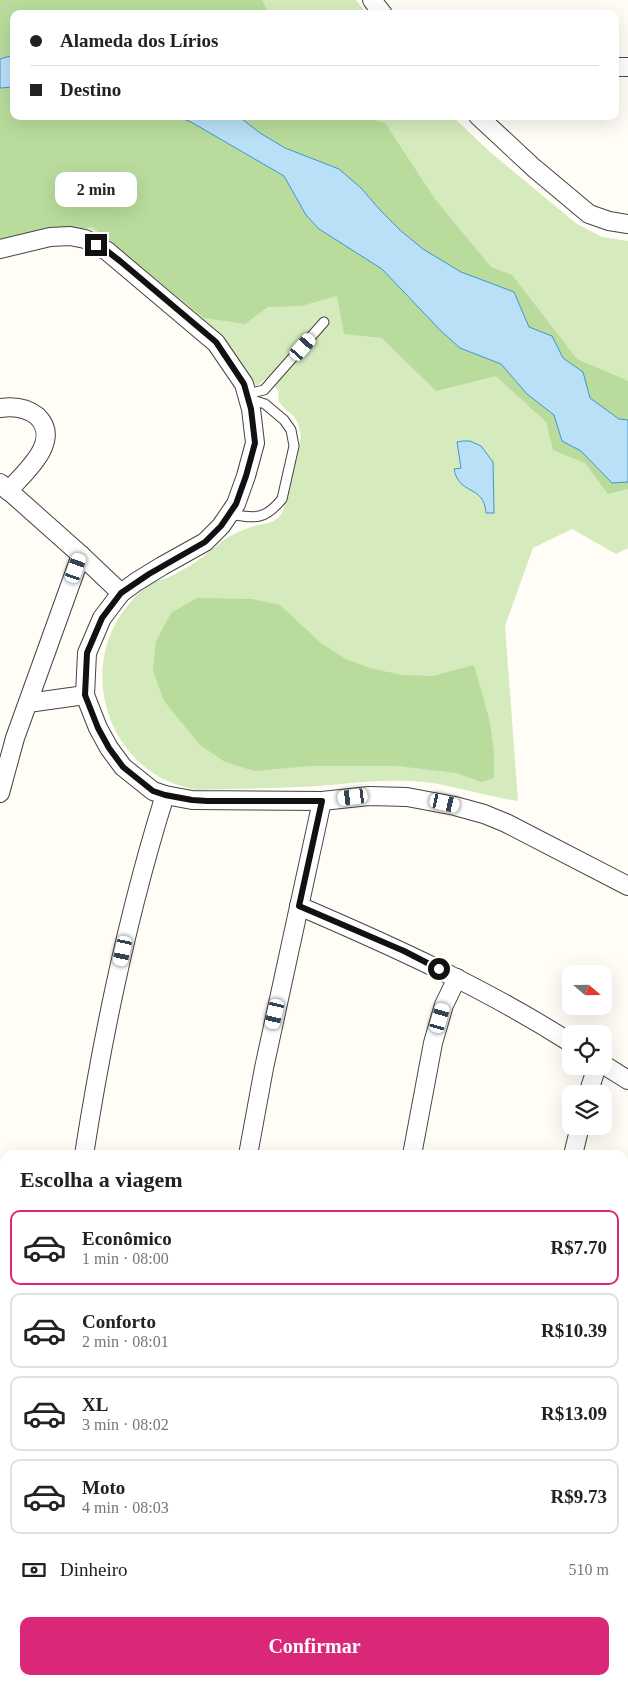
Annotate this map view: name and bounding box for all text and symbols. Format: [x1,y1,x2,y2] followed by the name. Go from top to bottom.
[60,30,218,51] text: Alameda dos Lírios
[60,79,121,100] text: Destino
[55,172,137,208] callout: 2 min
[77,181,115,198] text: 2 min
[85,234,107,256] route end
[287,331,318,363] car
[64,551,87,585] car
[337,788,368,806] car
[428,792,461,814] car
[112,935,133,967] car
[428,958,450,980] route start
[562,965,612,1015] north arrow
[562,965,612,1135] map controls
[264,998,285,1030] car
[428,1002,451,1034] car
[562,1025,612,1075] button: locate
[562,1085,612,1135] button: layers
[20,1167,183,1192] text: Escolha a viagem
[22,1225,67,1270] icon: car
[82,1228,172,1249] text: Econômico
[551,1237,607,1258] text: R$7.70
[82,1250,169,1267] text: 1 min · 08:00
[22,1308,67,1353] icon: car
[82,1311,156,1332] text: Conforto
[541,1320,607,1341] text: R$10.39
[82,1333,169,1350] text: 2 min · 08:01
[22,1391,67,1436] icon: car
[82,1394,108,1415] text: XL
[541,1403,607,1424] text: R$13.09
[82,1416,169,1433] text: 3 min · 08:02
[22,1474,67,1519] icon: car
[82,1477,125,1498] text: Moto
[551,1486,607,1507] text: R$9.73
[82,1499,169,1516] text: 4 min · 08:03
[20,1556,48,1584] icon: cash
[60,1559,128,1580] text: Dinheiro
[569,1561,609,1578] text: 510 m
[20,1617,609,1675] button: Confirmar

